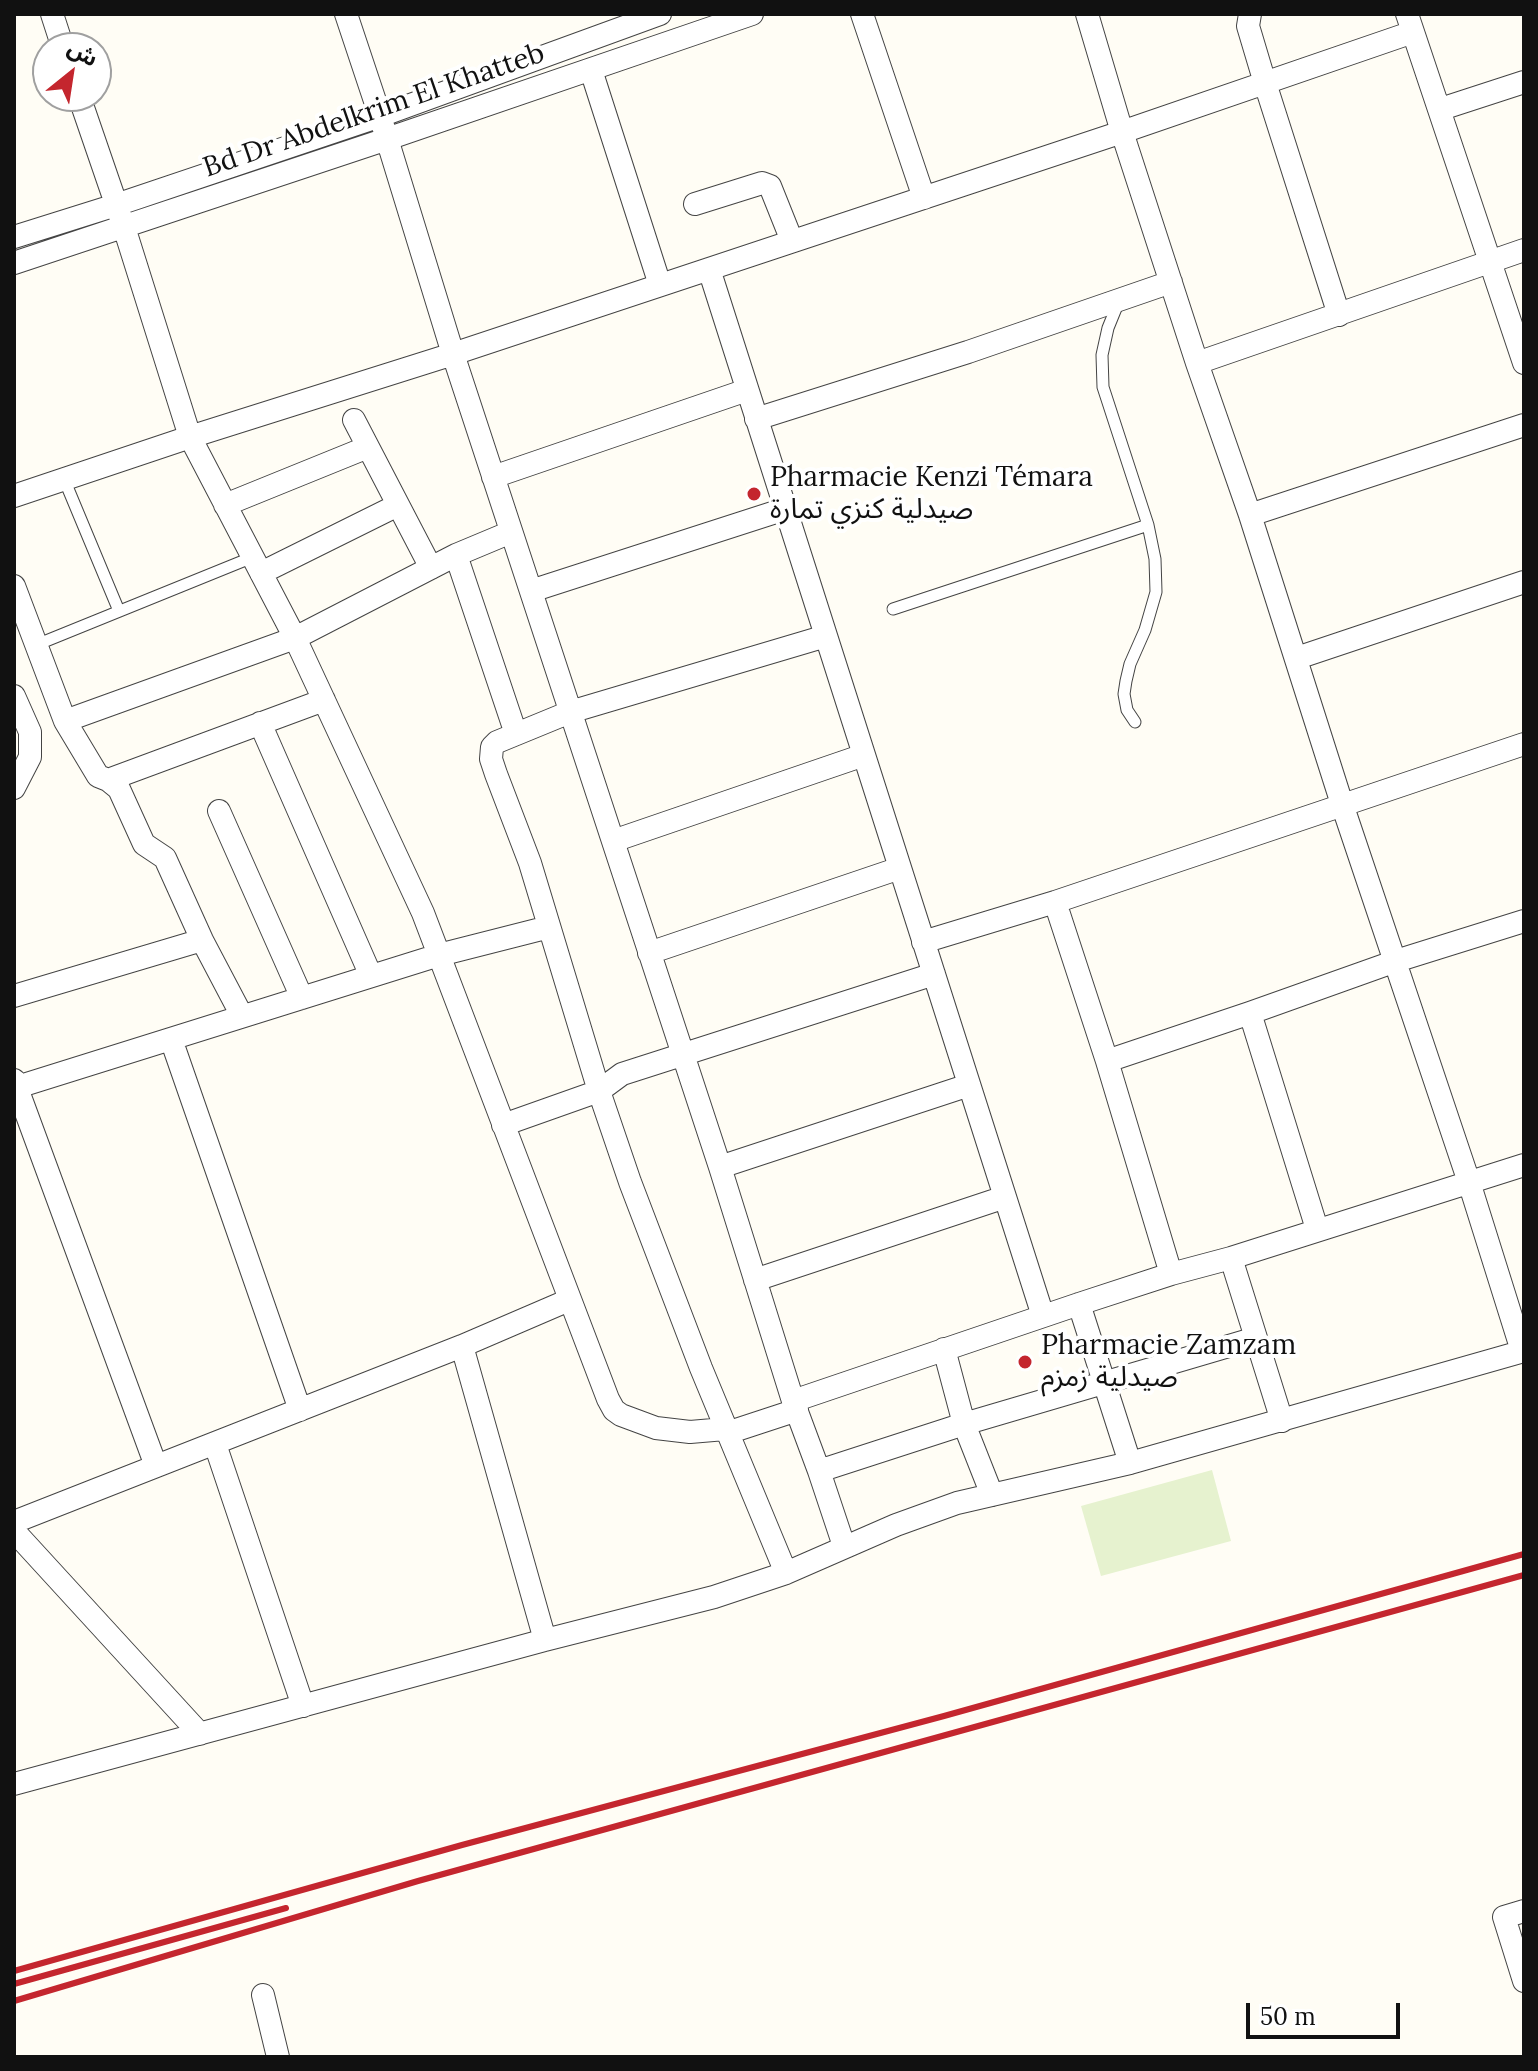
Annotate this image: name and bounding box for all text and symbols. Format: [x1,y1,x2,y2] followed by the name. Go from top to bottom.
[32,32,112,112] north arrow
[63,33,103,73] text: ش
[199,37,549,185] street label: Bd Dr Abdelkrim El Khatteb
[770,461,1093,527] place label: Pharmacie Kenzi Témara صيدلية كنزي تمارة
[745,485,763,503] marker: Pharmacie Kenzi Témara صيدلية كنزي تمارة
[1041,1329,1296,1395] place label: Pharmacie Zamzam صيدلية زمزم
[1016,1353,1034,1371] marker: Pharmacie Zamzam صيدلية زمزم
[1250,1987,1404,2037] scale bar
[1260,2001,1316,2032] text: 50 m

